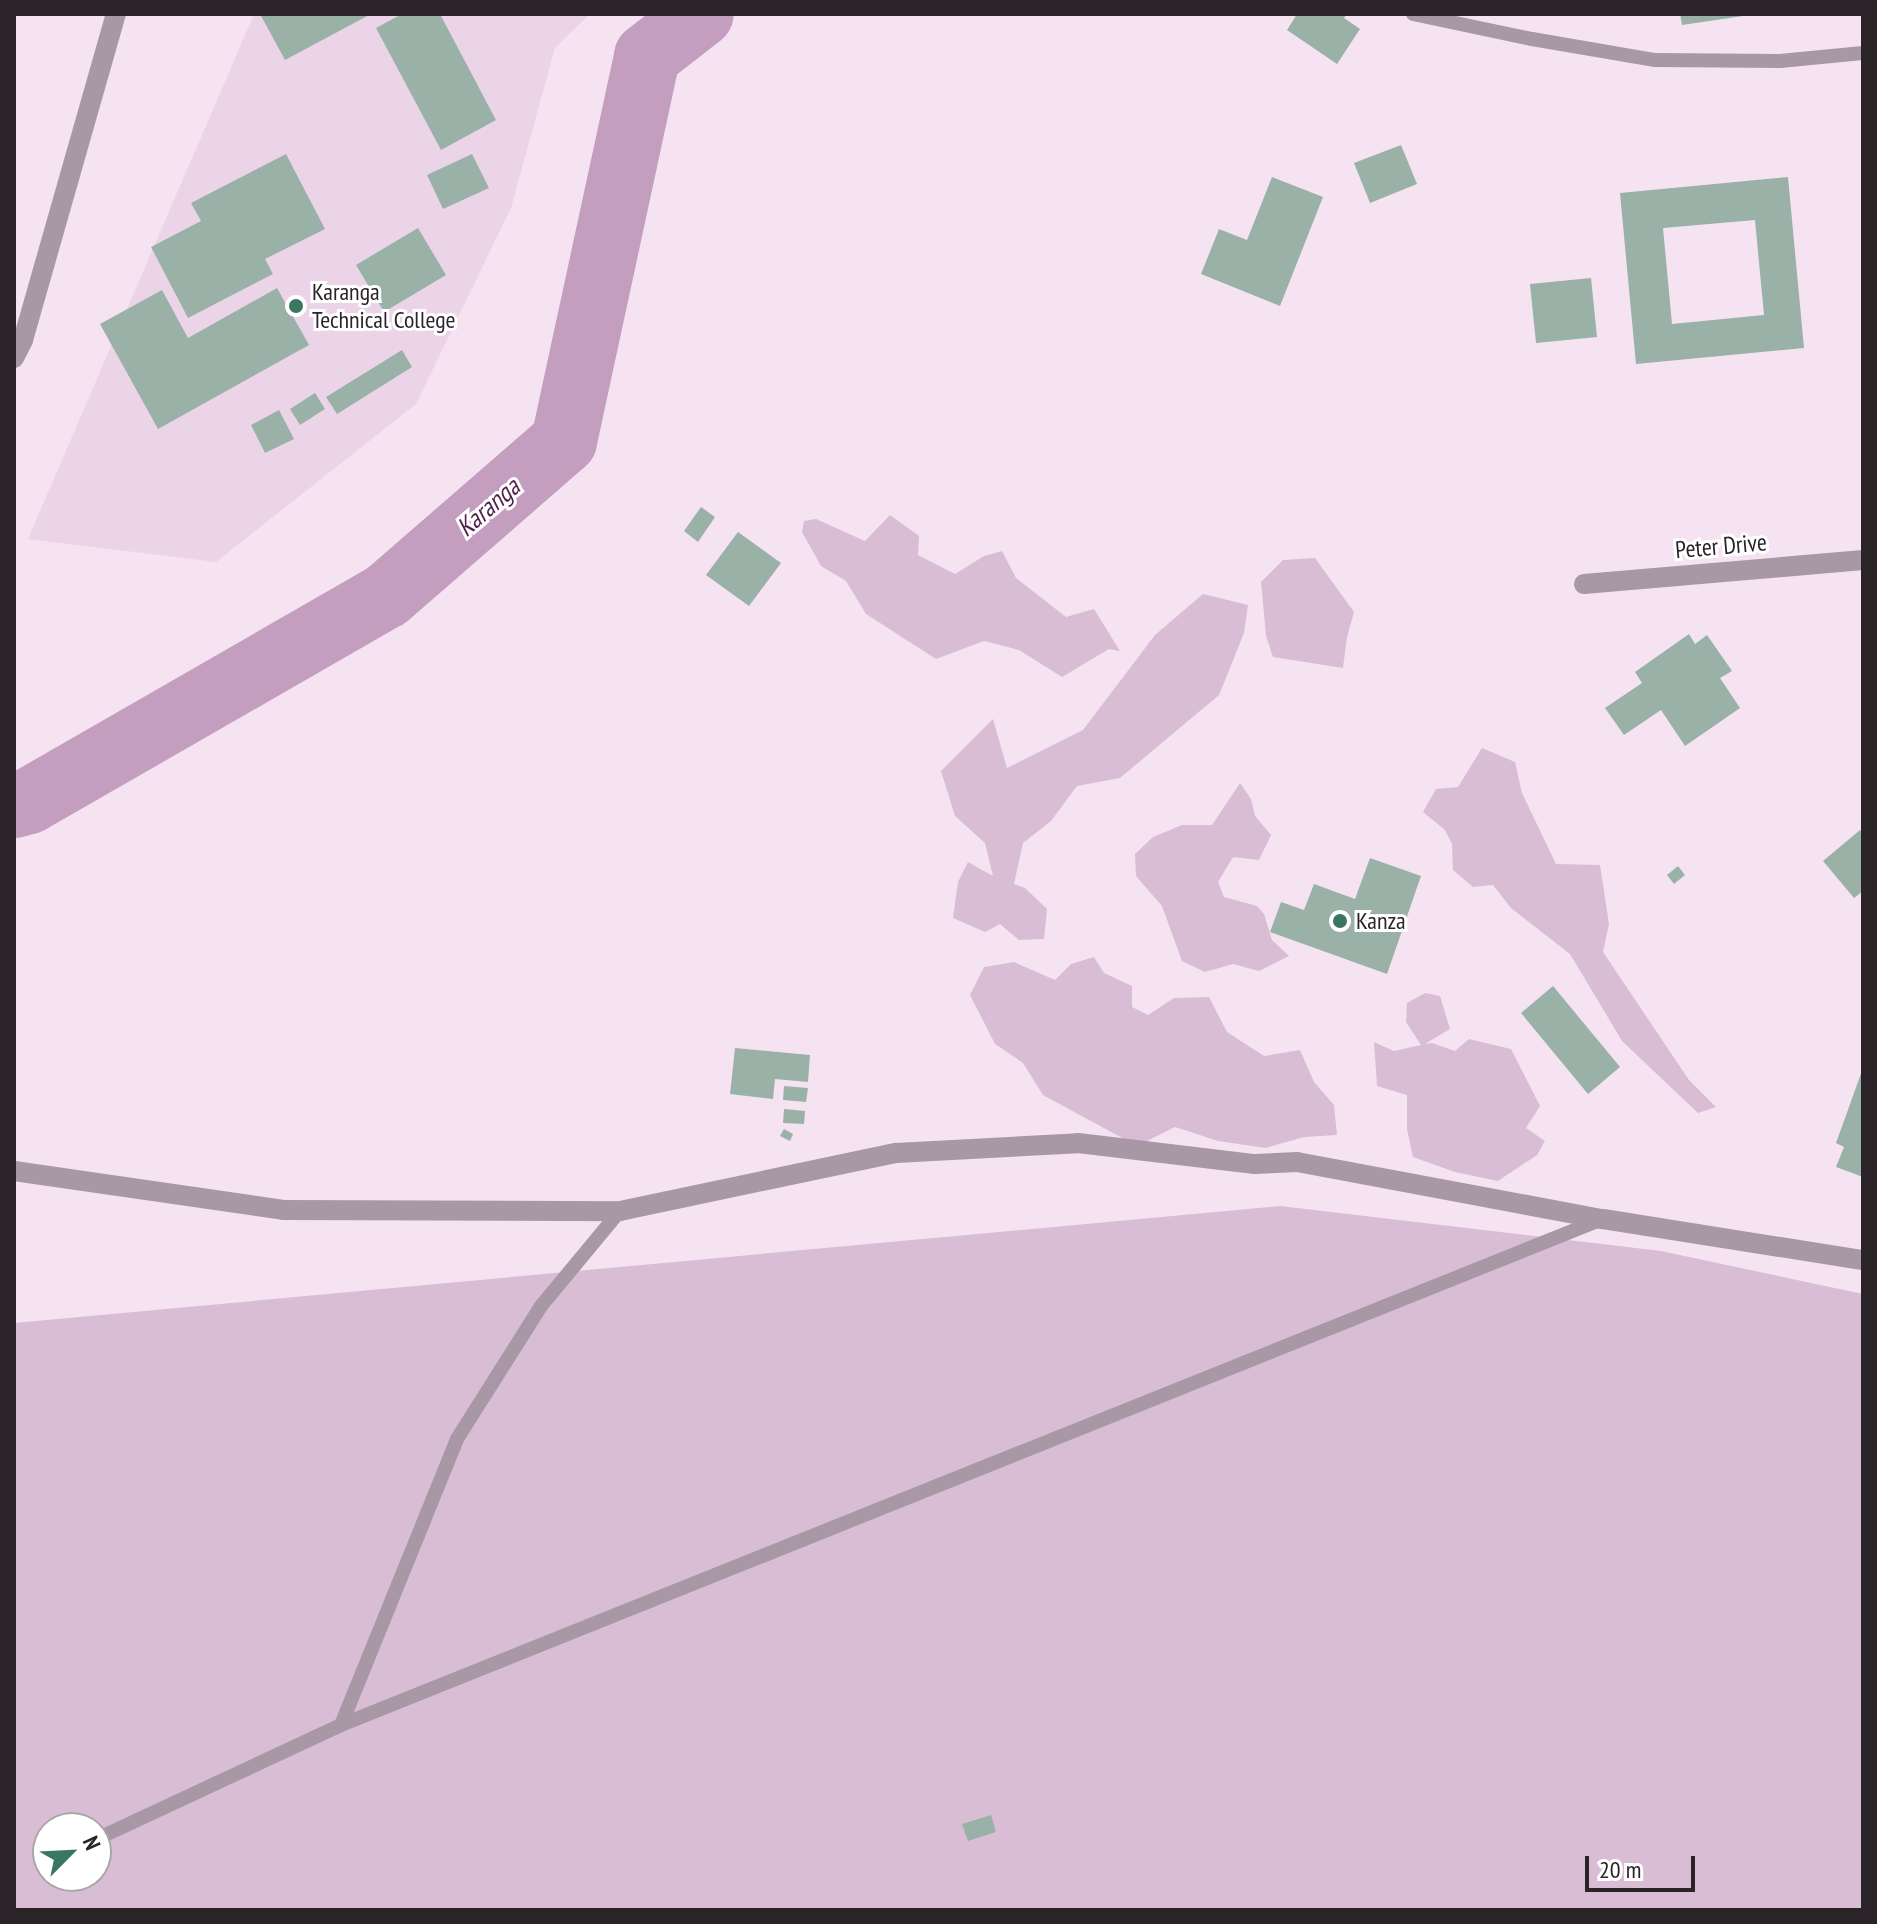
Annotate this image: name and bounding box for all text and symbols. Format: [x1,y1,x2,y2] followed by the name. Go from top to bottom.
[312,278,456,334] place label: Karanga Technical College
[287,297,305,315] marker: Karanga Technical College
[450,471,526,543] water label: Karanga
[1674,528,1768,564] street label: Peter Drive
[1356,907,1406,935] place label: Kanza
[1331,912,1349,930] marker: Kanza
[32,1812,112,1892] north arrow
[77,1832,107,1854] text: N
[1589,1840,1699,1890] scale bar
[1599,1854,1641,1885] text: 20 m

